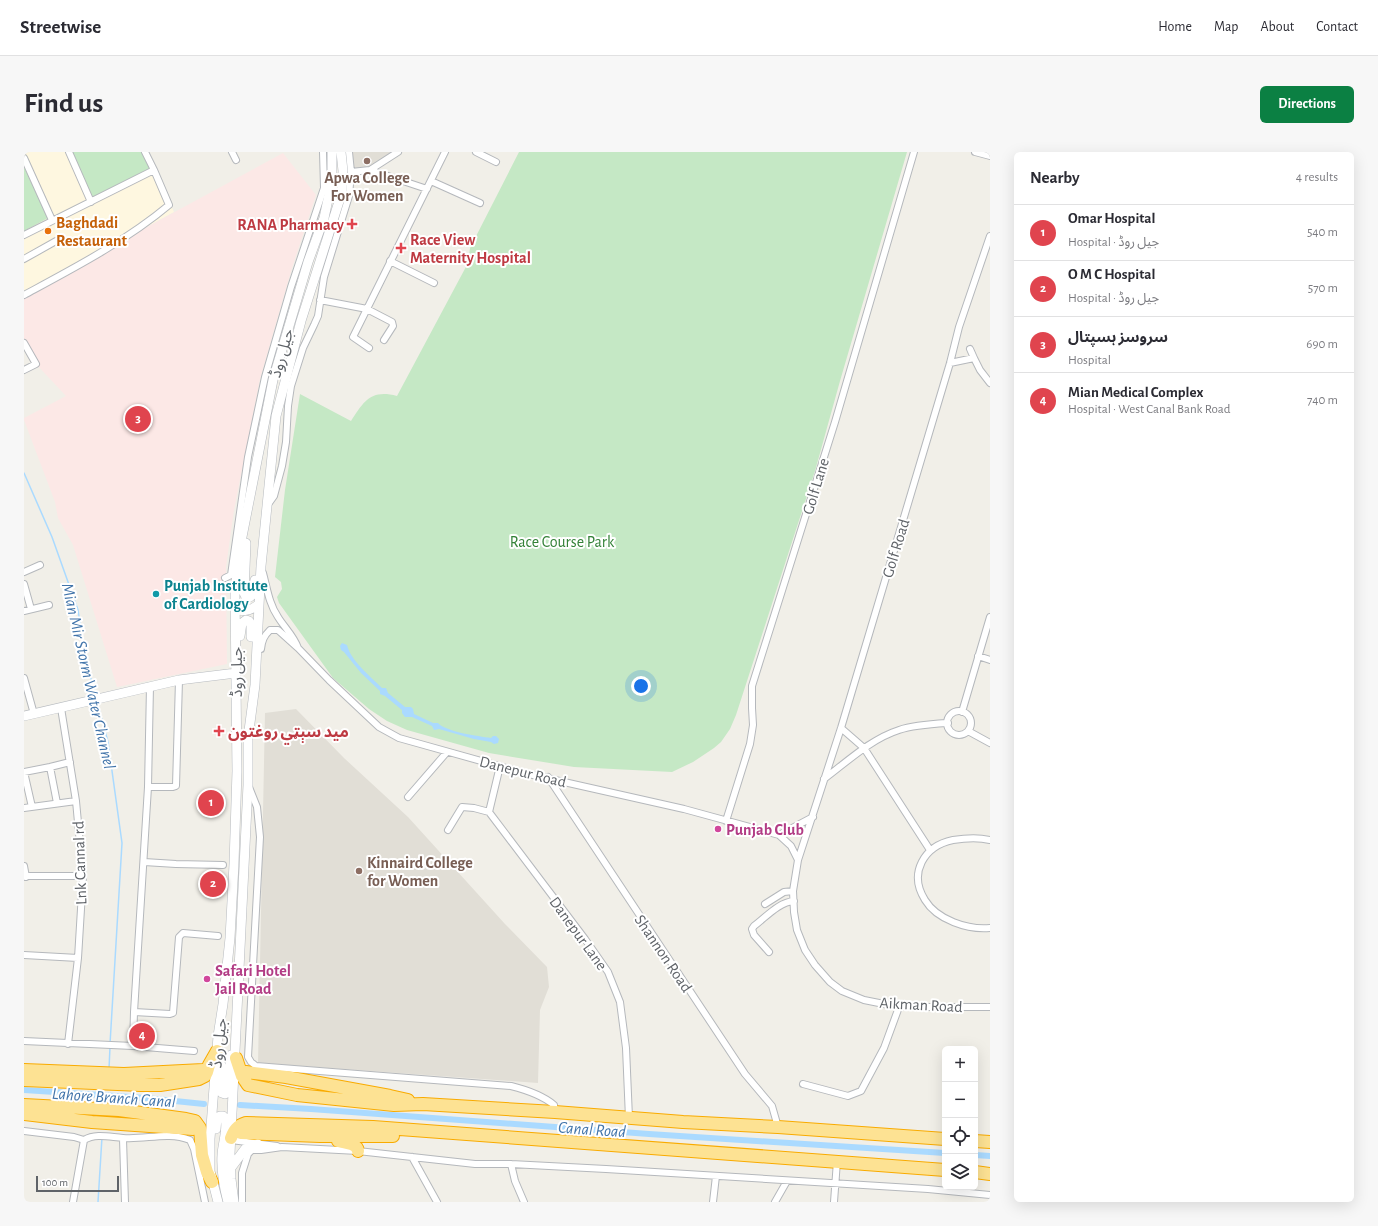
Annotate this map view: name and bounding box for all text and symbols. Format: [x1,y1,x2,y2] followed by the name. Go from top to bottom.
[20,18,101,37] text: Streetwise
[1158,20,1192,34] text: Home
[1214,20,1238,34] text: Map
[1260,20,1294,34] text: About
[1316,20,1358,34] text: Contact
[1260,86,1354,123] button: Directions
[24,90,103,118] text: Find us
[362,156,372,166] marker: Apwa College For Women
[1030,169,1080,186] text: Nearby
[324,170,410,204] place label: Apwa College For Women
[1296,171,1338,184] text: 4 results
[1068,211,1156,226] text: Omar Hospital
[56,215,127,249] place label: Baghdadi Restaurant
[237,217,345,234] place label: RANA Pharmacy
[347,219,357,229] marker: RANA Pharmacy
[43,226,53,236] marker: Baghdadi Restaurant
[1041,226,1045,239] text: 1
[1307,226,1338,239] text: 540 m
[410,232,531,267] place label: Race View Maternity Hospital
[1068,236,1159,249] text: Hospital · جیل روڈ
[395,242,407,254] marker: Race View Maternity Hospital
[1068,267,1155,282] text: O M C Hospital
[1040,282,1046,295] text: 2
[1308,282,1338,295] text: 570 m
[1068,292,1159,305] text: Hospital · جیل روڈ
[266,326,298,380] street label: جیل روڈ
[1068,330,1168,345] text: سروسز ہسپتال
[1040,338,1046,351] text: 3
[1306,338,1338,351] text: 690 m
[1068,354,1111,367] text: Hospital
[1068,385,1204,400] text: Mian Medical Complex
[1040,394,1046,407] text: 4
[1307,394,1338,407] text: 740 m
[1068,403,1231,416] text: Hospital · West Canal Bank Road
[125,404,151,434] pin: 3
[800,456,832,516] street label: Golf Lane
[879,517,912,580] street label: Golf Road
[510,534,615,550] park label: Race Course Park
[164,578,268,613] place label: Punjab Institute of Cardiology
[59,581,118,771] water label: Mian Mir Storm Water Channel
[151,589,161,599] marker: Punjab Institute of Cardiology
[228,647,246,697] street label: جیل روڈ
[631,676,651,696] your location
[228,724,349,745] place label: مید سېټي روغتون
[213,725,225,737] marker: مید سېټي روغتون
[478,753,568,790] street label: Danepur Road
[198,788,224,818] pin: 1
[71,821,89,905] street label: Lnk Cannal rd
[726,822,804,839] place label: Punjab Club
[713,824,723,834] marker: Punjab Club
[367,855,473,889] place label: Kinnaird College for Women
[354,866,364,876] marker: Kinnaird College for Women
[200,869,226,899] pin: 2
[546,894,610,973] street label: Danepur Lane
[631,912,695,995] street label: Shannon Road
[215,963,291,997] place label: Safari Hotel Jail Road
[202,974,212,984] marker: Safari Hotel Jail Road
[879,995,963,1015] street label: Aikman Road
[207,1017,231,1069] street label: جیل روڈ
[129,1021,155,1051] pin: 4
[942,1046,978,1190] map controls
[942,1046,978,1082] button: +
[942,1082,978,1118] button: −
[51,1085,177,1110] water label: Lahore Branch Canal
[942,1118,978,1154] button: locate
[557,1119,627,1140] water label: Canal Road
[942,1154,978,1190] button: layers
[36,1174,119,1193] scale bar
[42,1177,68,1188] text: 100 m

